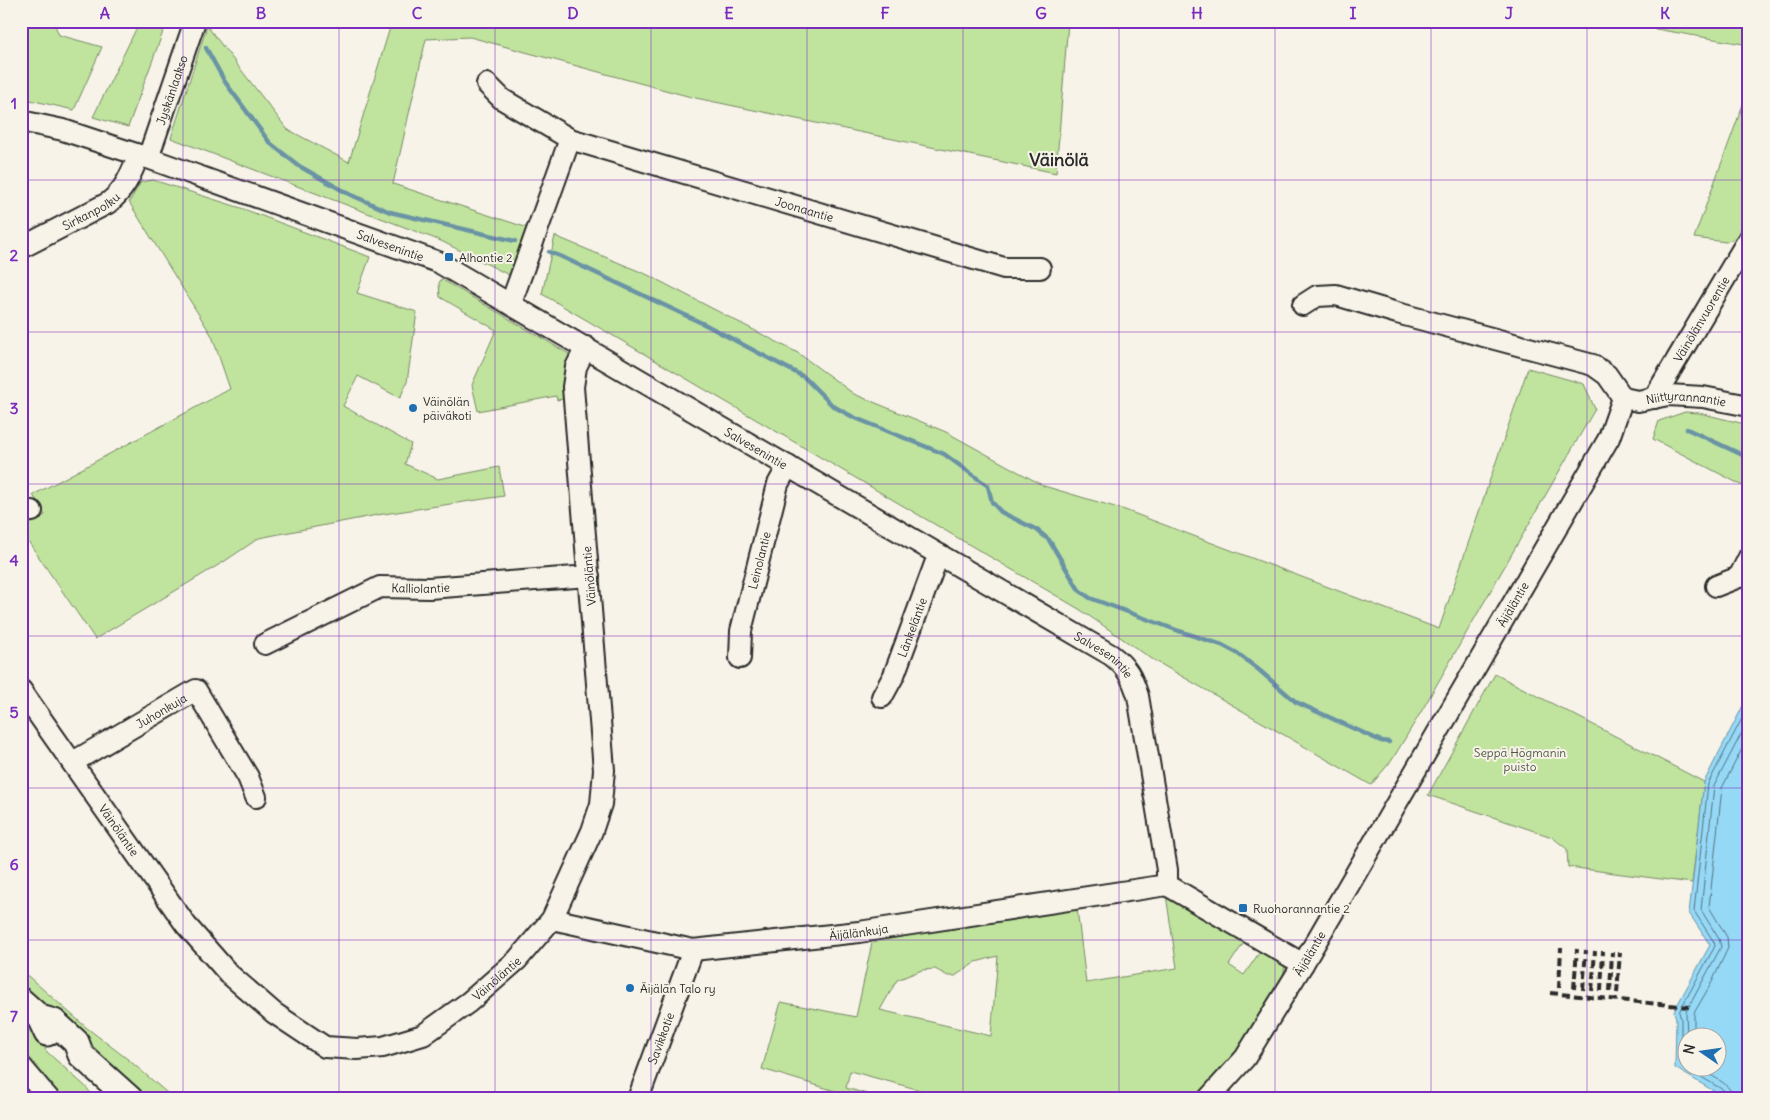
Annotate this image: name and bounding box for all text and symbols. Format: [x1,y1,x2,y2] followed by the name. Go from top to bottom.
[100,3,110,23] text: A
[256,3,267,23] text: B
[412,3,423,23] text: C
[567,3,579,23] text: D
[724,3,734,23] text: E
[880,3,890,23] text: F
[1035,3,1047,23] text: G
[1191,3,1203,23] text: H
[1350,3,1357,23] text: I
[1505,3,1514,23] text: J
[1660,3,1670,23] text: K
[152,53,190,127] street label: Jyskänlaakso
[11,93,17,113] text: 1
[1029,148,1089,171] district label: Väinölä
[59,189,123,233] street label: Sirkanpolku
[774,193,836,224] street label: Joonaantie
[355,226,426,264] street label: Salvesenintie
[10,245,19,265] text: 2
[459,250,513,265] place label: Alhontie 2
[443,251,455,263] marker: Alhontie 2
[1670,273,1732,365] street label: Väinölänvuorentie
[1645,387,1728,409] street label: Niittyrannantie
[423,394,471,423] place label: Väinölän päiväkoti
[9,398,19,418] text: 3
[407,402,419,414] marker: Väinölän päiväkoti
[722,424,790,472] street label: Salvesenintie
[744,530,773,590] street label: Leinolantie
[579,546,599,606] street label: Väinöläntie
[9,550,19,570] text: 4
[391,579,450,596] street label: Kalliolantie
[1493,579,1531,629] street label: Äijäläntie
[894,595,929,659] street label: Länkeläntie
[1072,628,1137,680] street label: Salvesenintie
[133,690,189,731] street label: Juhonkuja
[9,702,19,722] text: 5
[1474,745,1566,774] park label: Seppä Högmanin puisto
[96,801,143,859] street label: Väinöläntie
[9,854,19,874] text: 6
[1253,901,1350,916] place label: Ruohorannantie 2
[1237,902,1249,914] marker: Ruohorannantie 2
[828,920,889,943] street label: Äijälänkuja
[1290,928,1328,979] street label: Äijäläntie
[469,953,524,1003] street label: Väinöläntie
[640,981,716,996] place label: Äijälän Talo ry
[624,982,636,994] marker: Äijälän Talo ry
[10,1006,18,1026] text: 7
[644,1010,677,1066] street label: Savikkotie
[1678,1028,1728,1078] north arrow
[1679,1042,1699,1056] text: N

